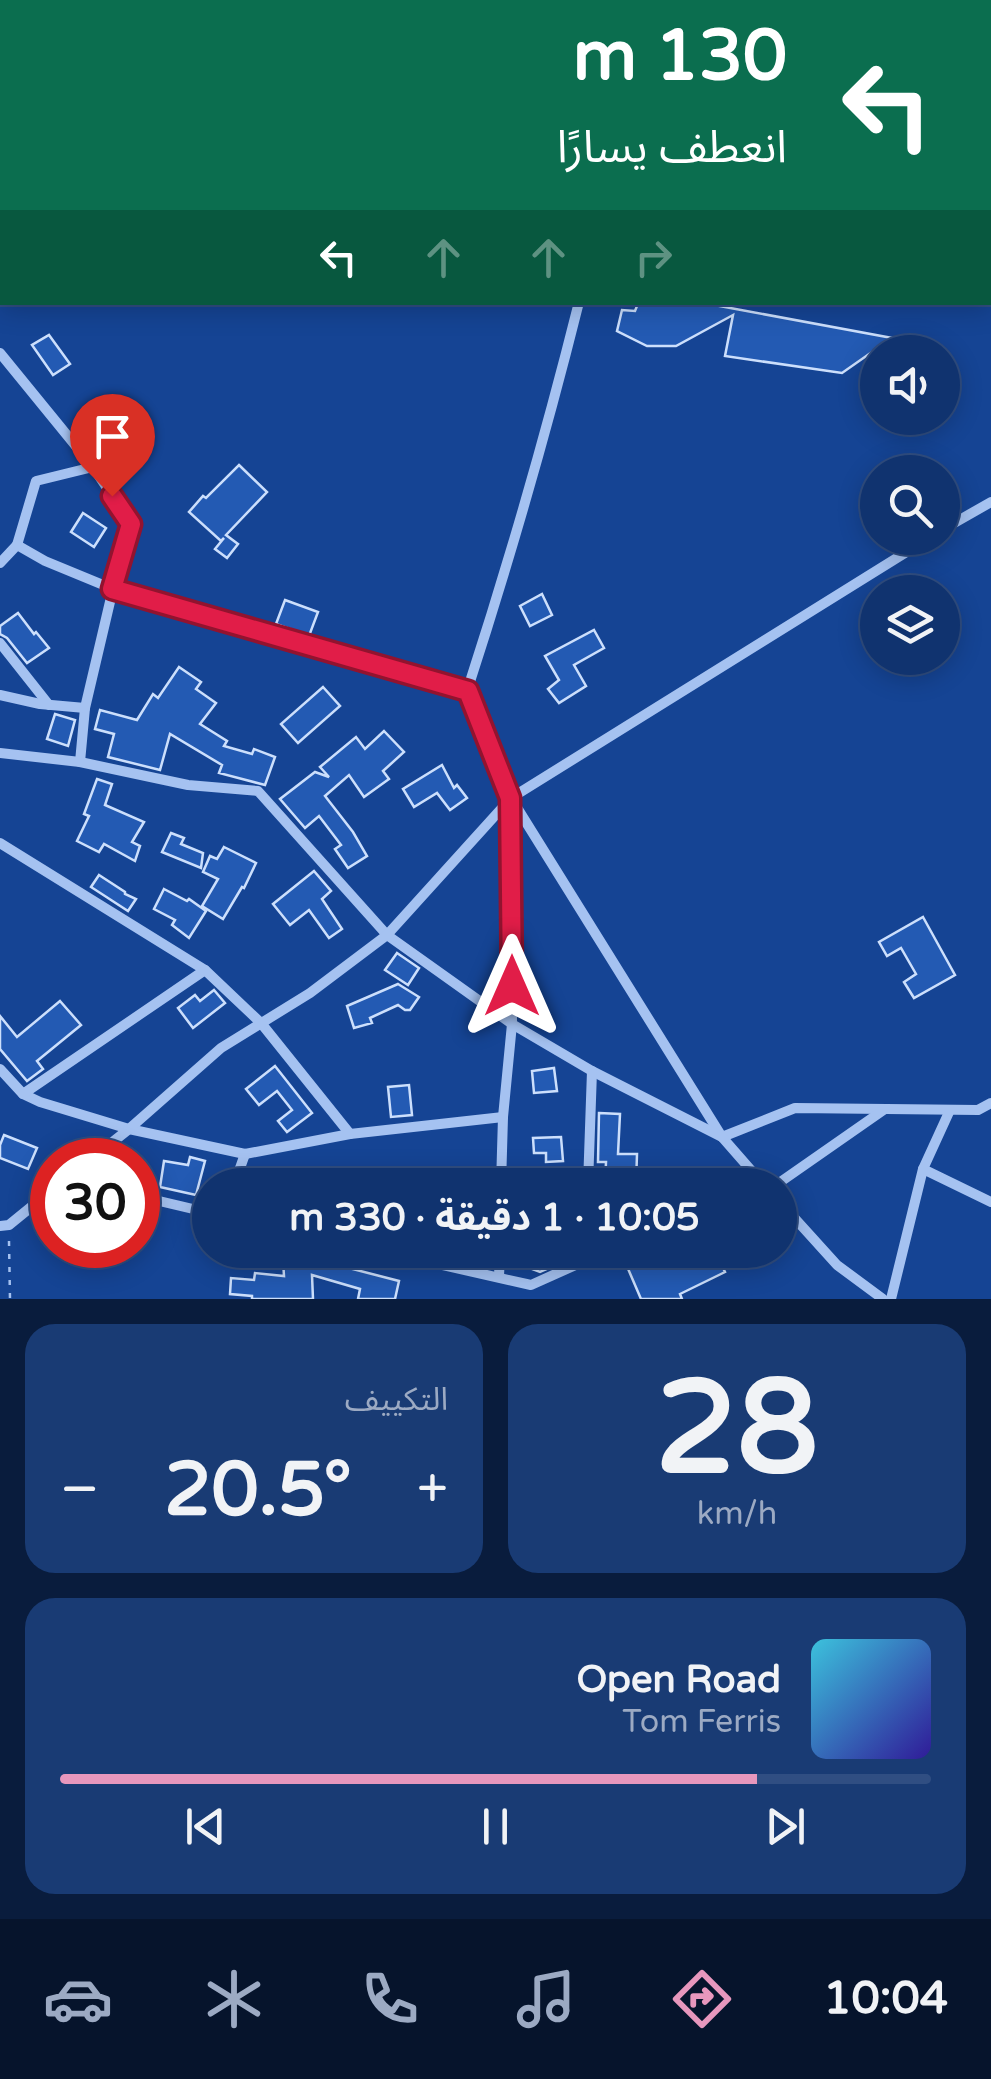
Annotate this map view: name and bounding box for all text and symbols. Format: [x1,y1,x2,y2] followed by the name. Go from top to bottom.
[573,15,787,99] text: 130 m
[822,40,952,170] icon: left
[557,121,787,175] text: انعطف يسارًا
[311,230,366,285] icon: left
[416,230,471,285] icon: ahead
[521,230,576,285] icon: ahead
[626,230,681,285] icon: right
[860,335,960,675] map controls
[860,335,960,435] button: sound
[70,394,155,497] pin
[85,409,140,464] icon: arrive
[860,455,960,555] button: search
[860,575,960,675] button: layers
[460,934,564,1038] position arrow
[30,1138,160,1268] speed limit sign: 30
[289,1195,700,1241] text: 10:05 · 1 دقيقة · 330 m
[655,1352,819,1508] text: 28
[345,1381,448,1419] text: التكييف
[164,1445,352,1535] text: 20.5°
[60,1457,99,1523] text: −
[417,1457,448,1523] text: +
[697,1495,777,1533] text: km/h
[576,1657,781,1703] text: Open Road
[622,1703,781,1741] text: Tom Ferris
[178,1799,233,1854] icon: previous
[468,1799,523,1854] icon: pause
[758,1799,813,1854] icon: next
[43,1964,113,2034] icon: car
[199,1964,269,2034] icon: climate
[355,1964,425,2034] icon: phone
[511,1964,581,2034] icon: music
[667,1964,737,2034] icon: directions
[823,1972,948,2026] text: 10:04

